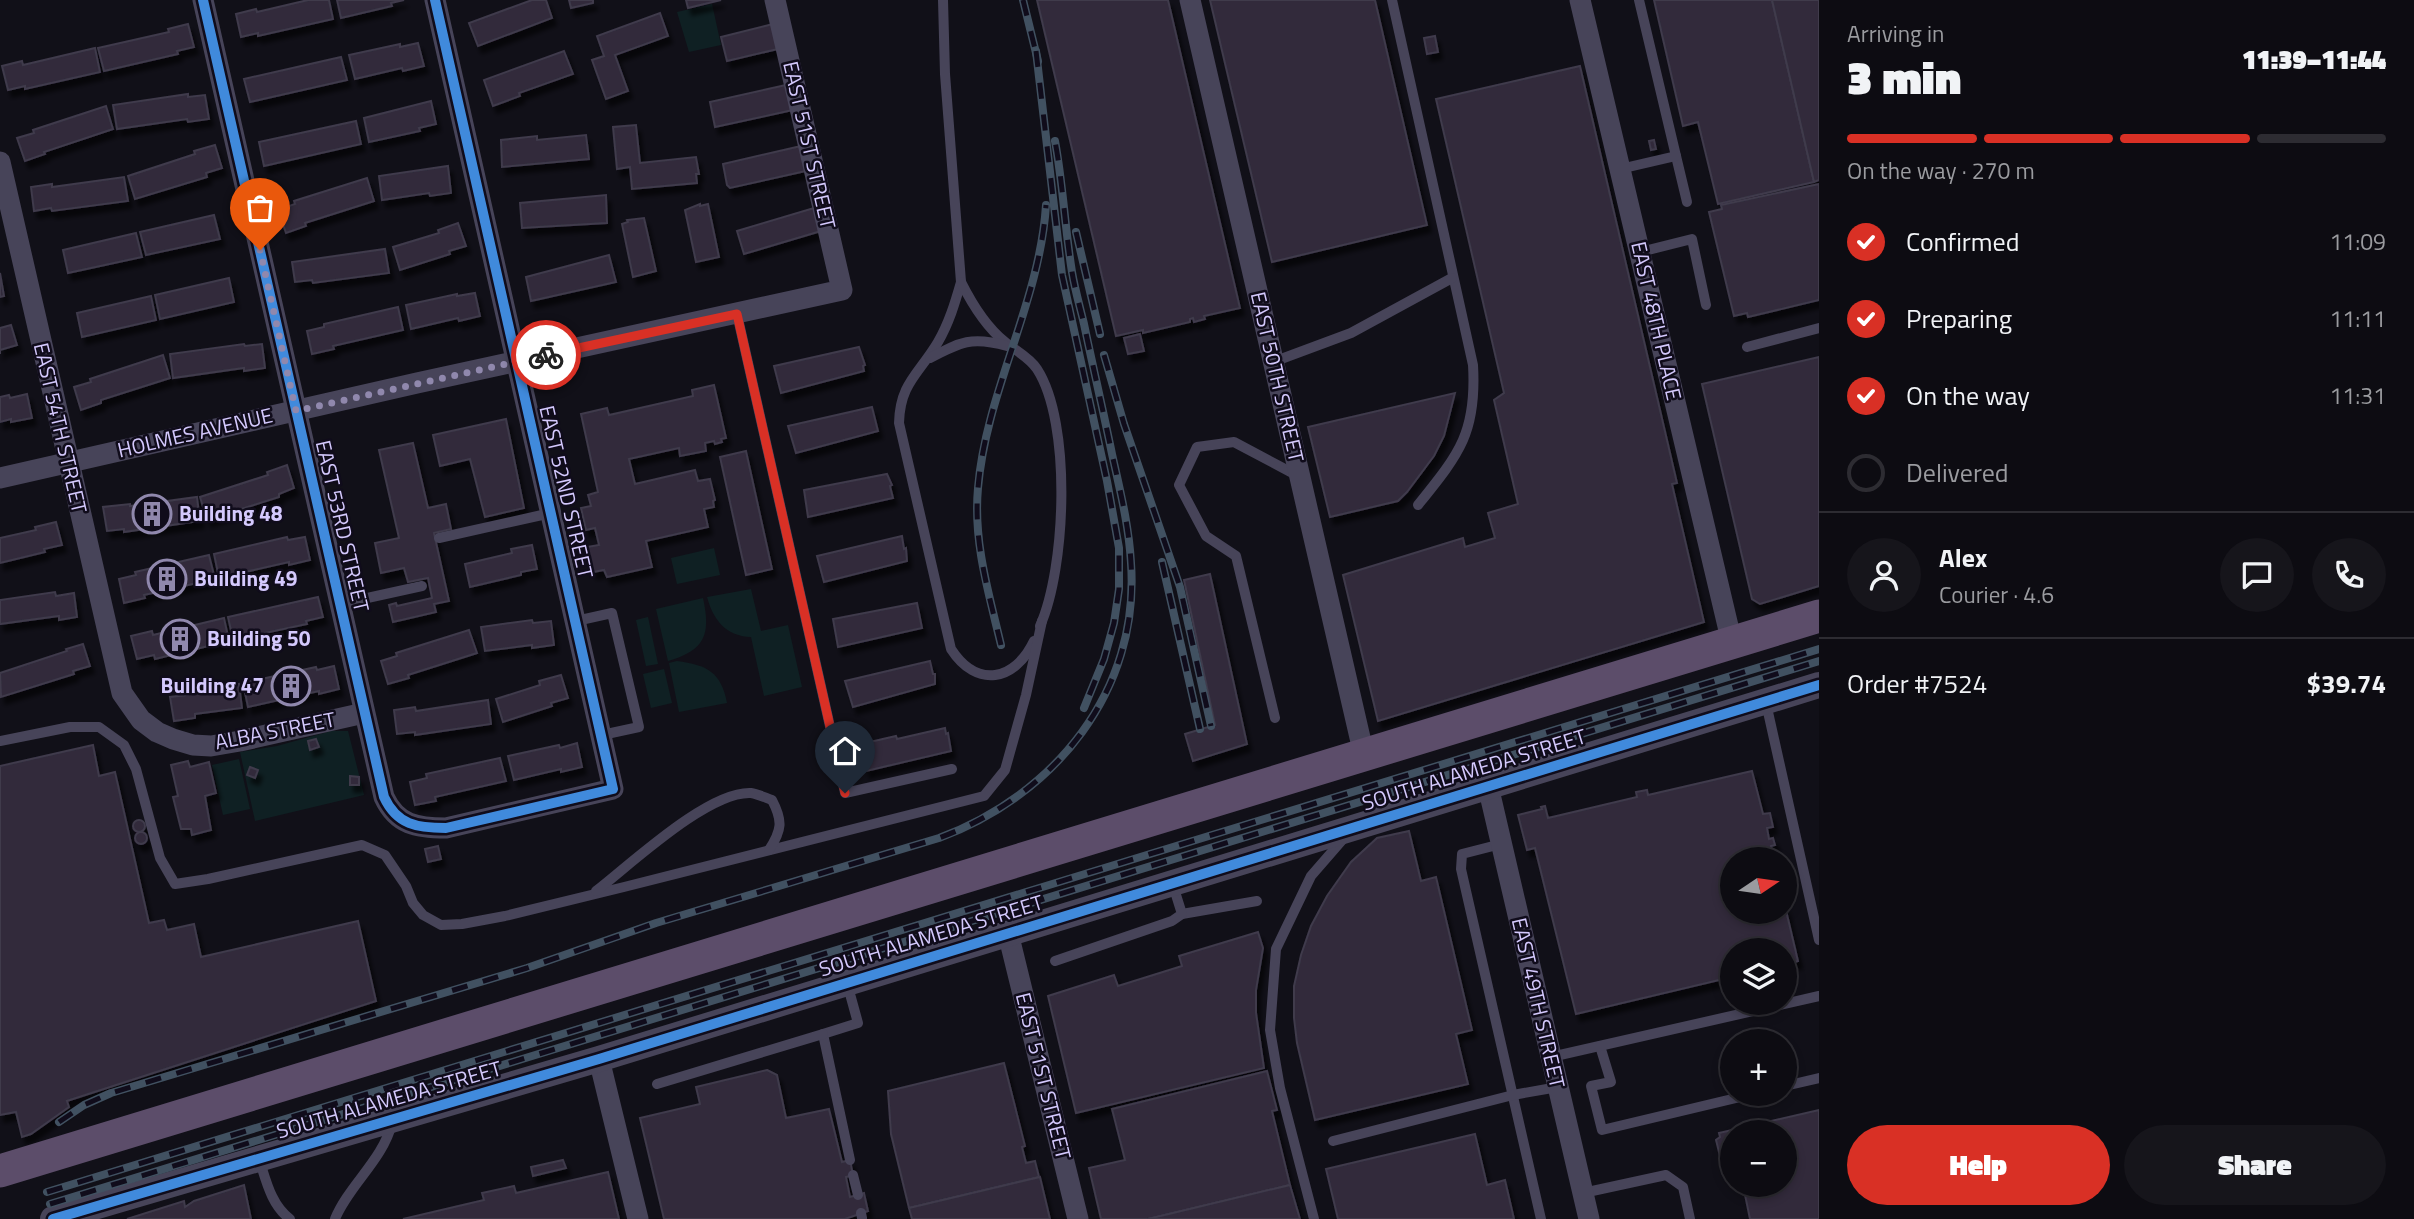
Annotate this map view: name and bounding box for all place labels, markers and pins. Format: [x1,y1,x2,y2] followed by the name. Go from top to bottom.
[230,178,290,250] pin
[131,493,173,535] building icon: Building 48
[179,497,283,529] place label: Building 48
[146,558,188,600] building icon: Building 49
[194,562,297,594] place label: Building 49
[159,618,201,660] building icon: Building 50
[207,622,311,654] place label: Building 50
[270,665,312,707] building icon: Building 47
[161,669,264,701] place label: Building 47
[815,721,875,793] pin

